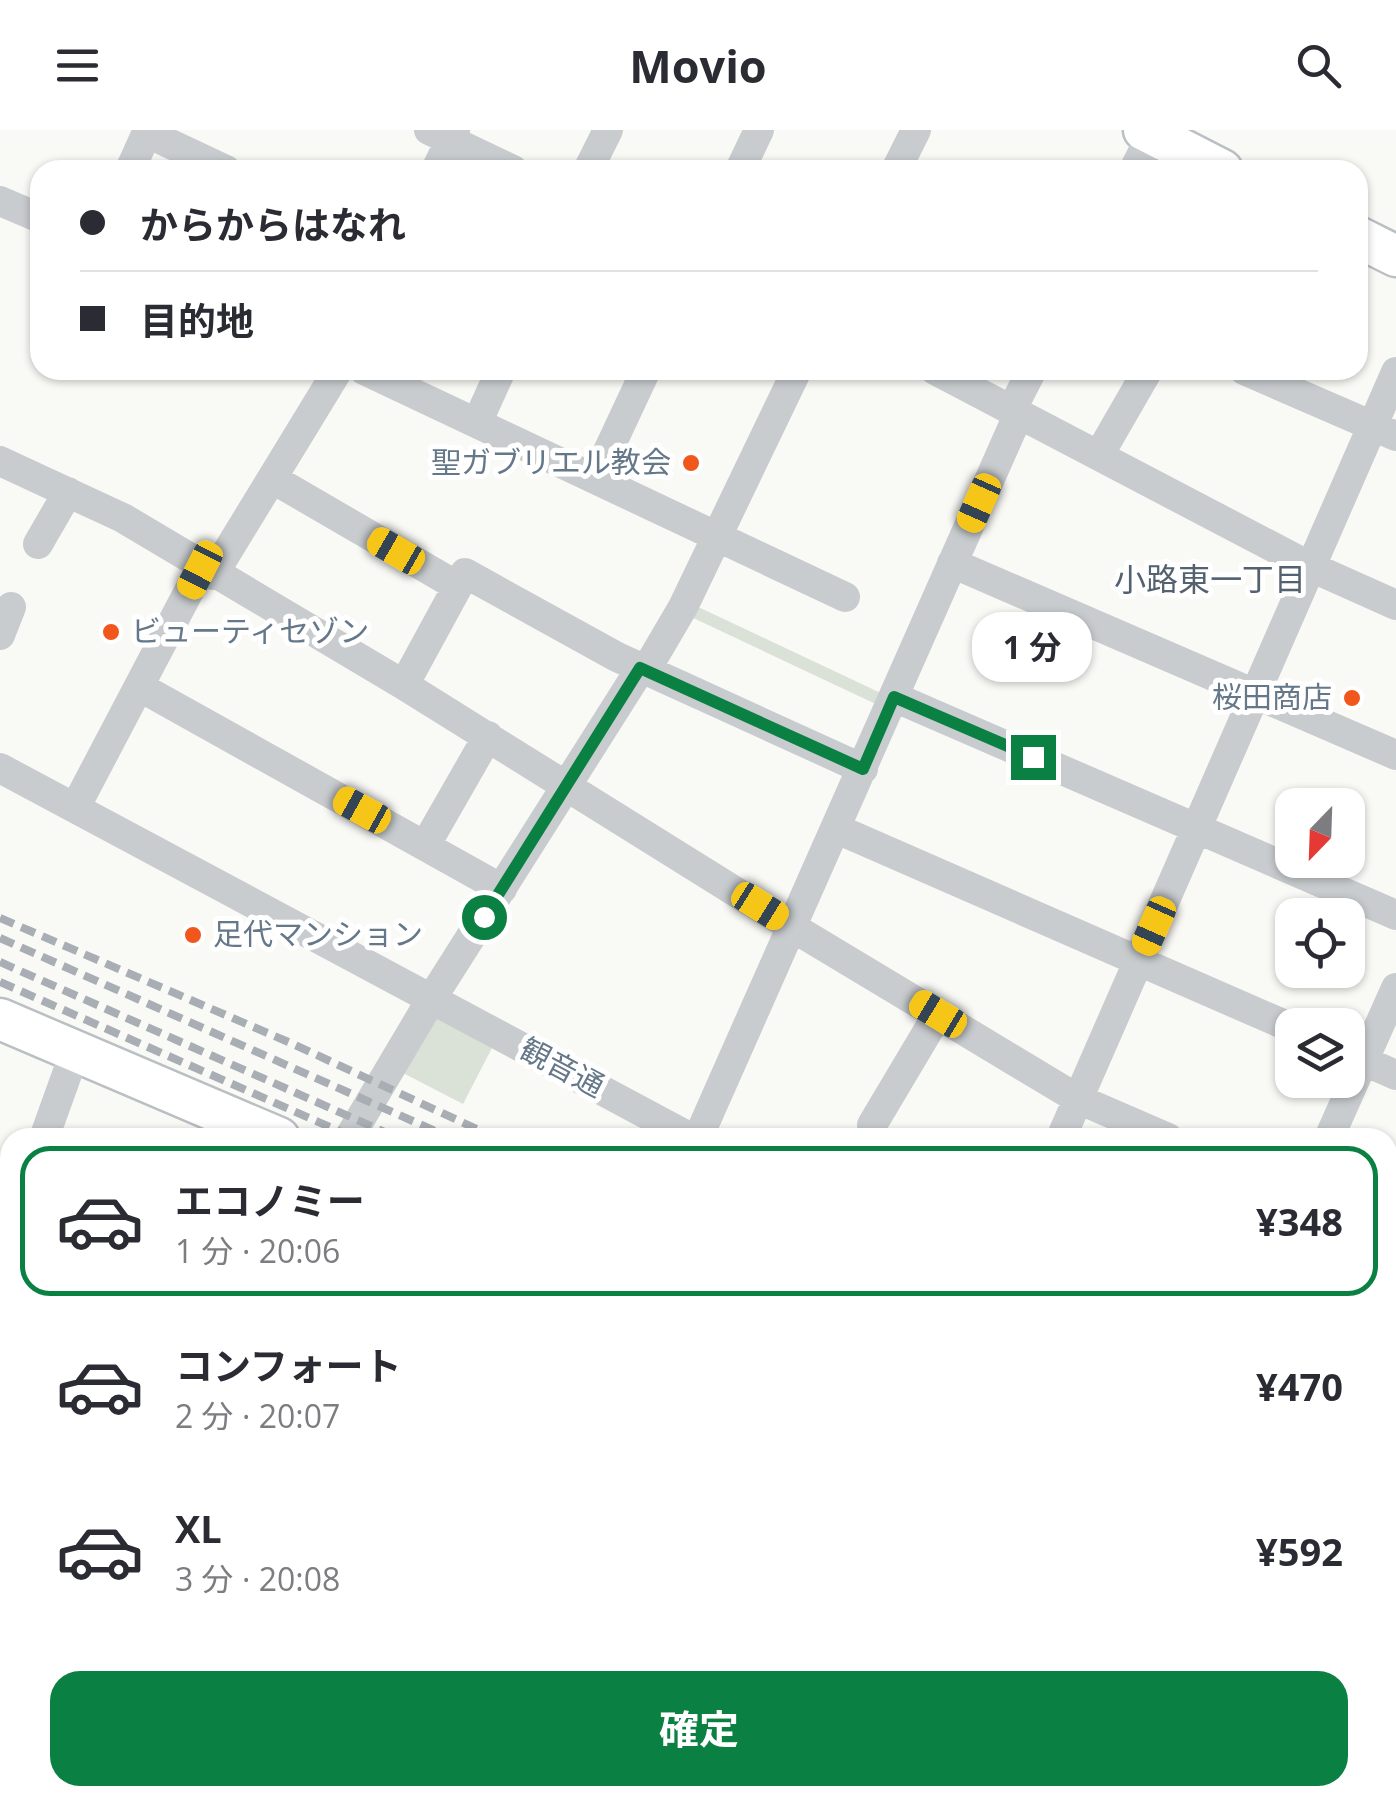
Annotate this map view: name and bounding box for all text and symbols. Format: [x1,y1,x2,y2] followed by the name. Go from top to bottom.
[629,35,767,96] text: Movio
[50,38,105,93] icon: menu
[1291,38,1346,93] icon: search
[140,198,406,250] text: からからはなれ
[140,294,254,346] text: 目的地
[431,441,671,482] place label: 聖ガブリエル教会
[680,452,702,474] marker: 聖ガブリエル教会
[953,469,1005,537] car
[363,523,429,579] car
[173,536,227,604] car
[1114,557,1306,600] district label: 小路東一丁目
[131,610,369,651] place label: ビューティセゾン
[973,612,1093,682] callout: 1 分
[100,621,122,643] marker: ビューティセゾン
[1003,625,1061,668] text: 1 分
[1212,676,1332,717] place label: 桜田商店
[1341,687,1363,709] marker: 桜田商店
[1011,735,1056,780] route end
[328,782,396,838] car
[1275,788,1365,878] north arrow
[1275,788,1365,1098] map controls
[727,877,793,935] car
[1128,892,1180,960] car
[462,895,507,940] route start
[1275,898,1365,988] button: locate
[213,913,423,954] place label: 足代マンション
[182,924,204,946] marker: 足代マンション
[905,986,971,1042] car
[1275,1008,1365,1098] button: layers
[513,1027,612,1106] street label: 観音通
[175,1174,365,1226] text: エコノミー
[55,1176,145,1266] icon: car
[1256,1195,1343,1247] text: ¥348
[175,1229,340,1272] text: 1 分 · 20:06
[175,1339,402,1391] text: コンフォート
[55,1341,145,1431] icon: car
[1256,1360,1343,1412] text: ¥470
[175,1394,340,1437] text: 2 分 · 20:07
[175,1502,222,1554] text: XL
[55,1506,145,1596] icon: car
[1256,1525,1343,1577] text: ¥592
[175,1557,340,1600] text: 3 分 · 20:08
[50,1671,1348,1786] button: 確定

